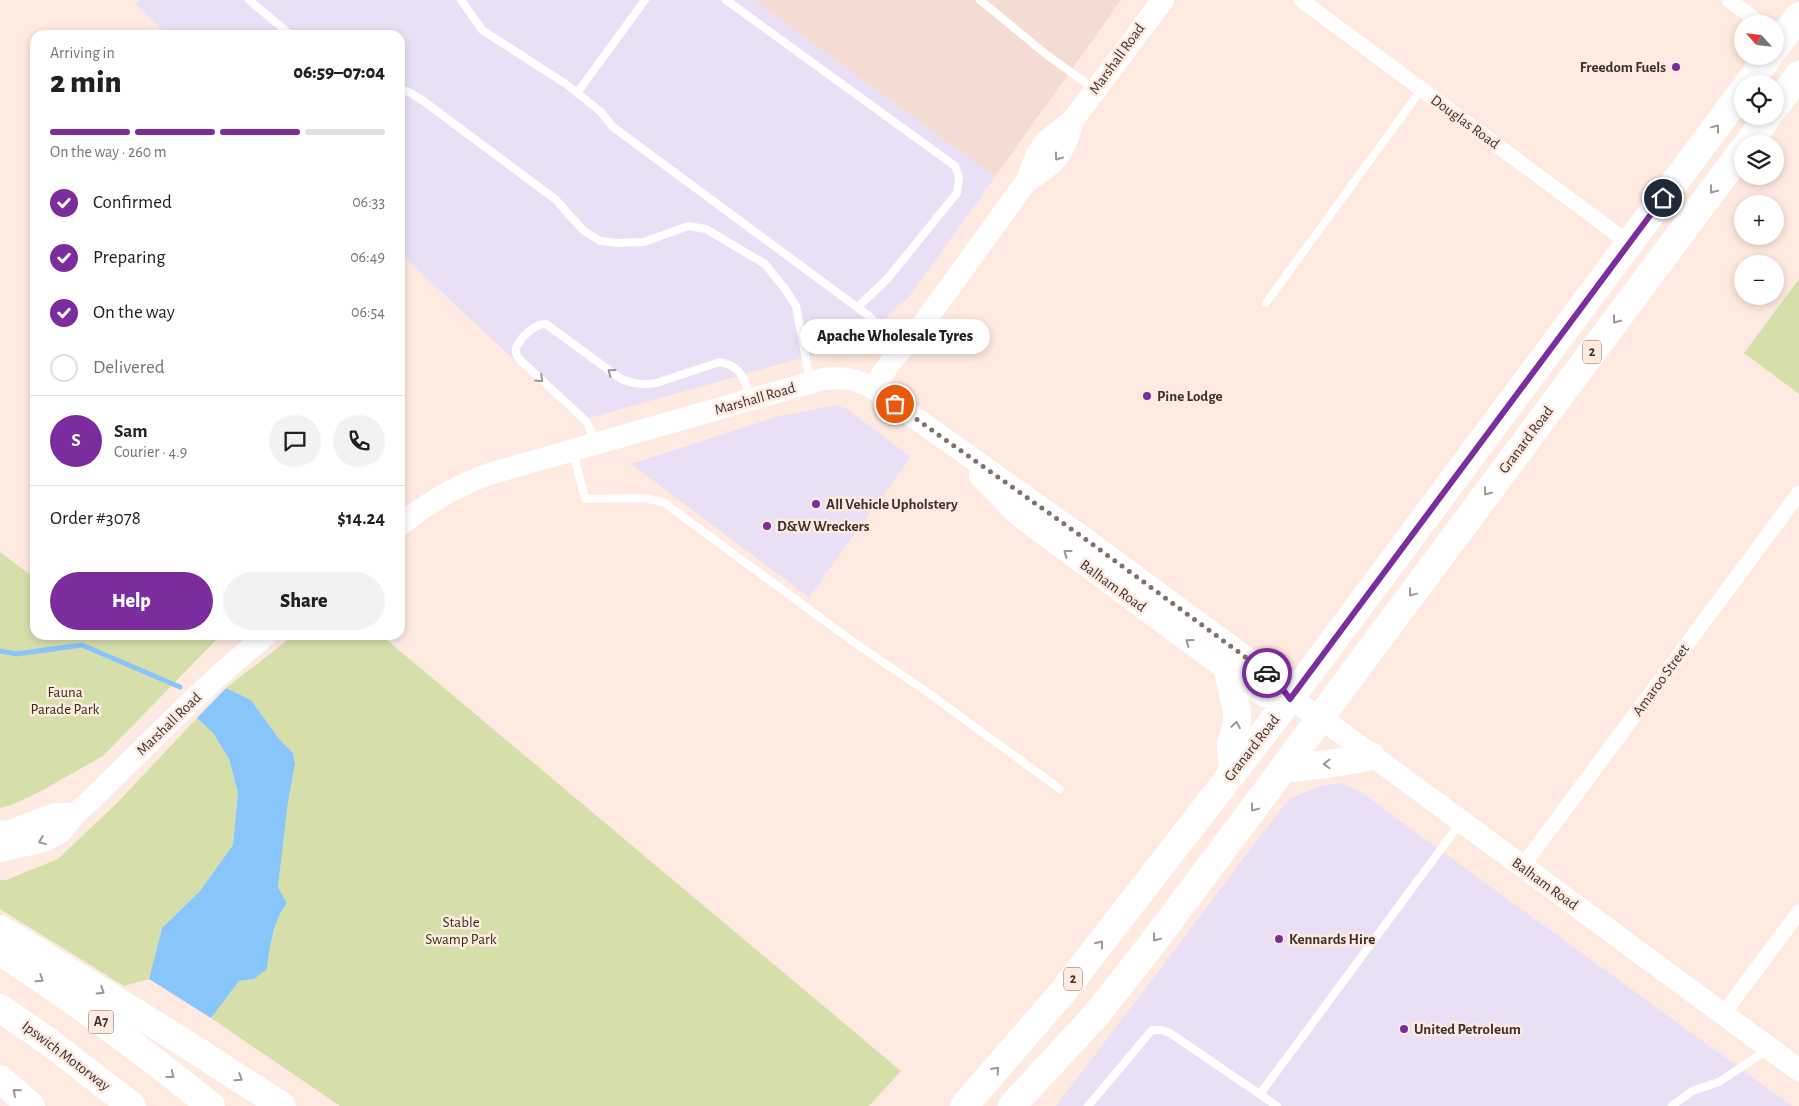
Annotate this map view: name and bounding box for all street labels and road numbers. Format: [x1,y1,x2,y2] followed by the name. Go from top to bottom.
[1086,21,1148,97] street label: Marshall Road
[1428,92,1502,152] street label: Douglas Road
[1583,341,1601,364] road number: 2
[713,380,797,418] street label: Marshall Road
[1496,404,1556,476] street label: Granard Road
[1077,557,1149,615] street label: Balham Road
[1630,641,1692,719] street label: Amaroo Street
[134,690,204,758] street label: Marshall Road
[1222,712,1283,784] street label: Granard Road
[1509,855,1581,913] street label: Balham Road
[1064,968,1082,991] road number: 2
[88,1010,114,1034] road number: A7
[19,1018,113,1094] street label: Ipswich Motorway

